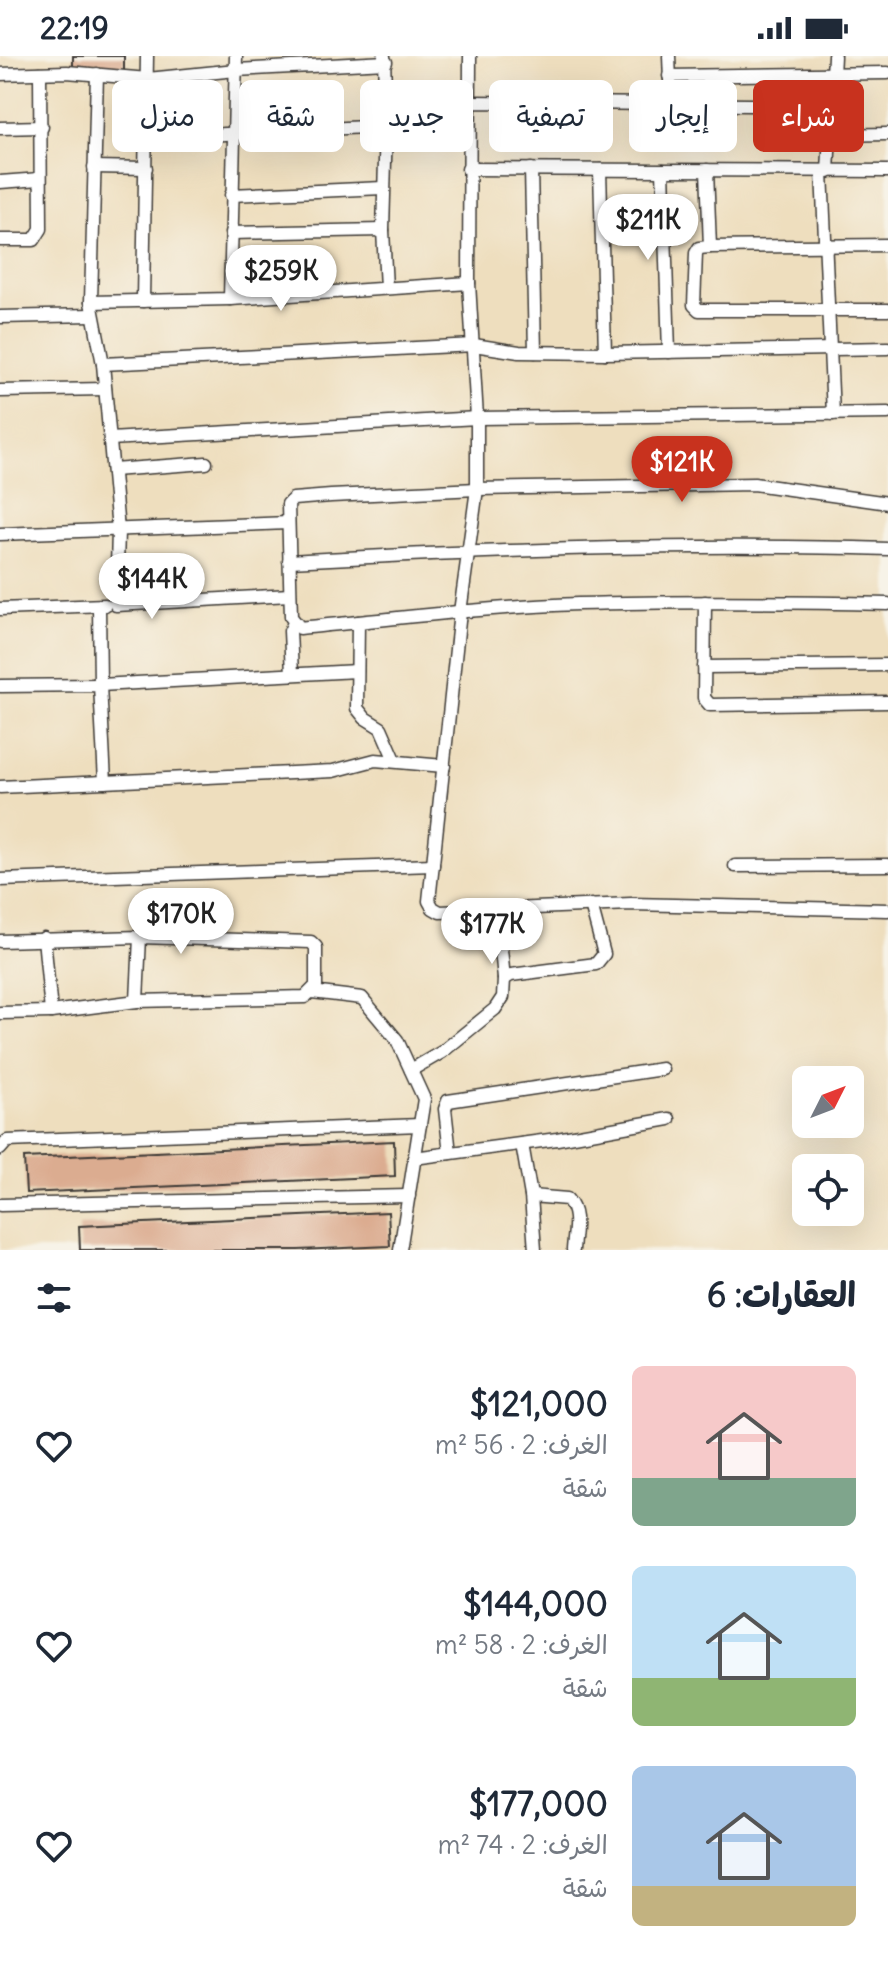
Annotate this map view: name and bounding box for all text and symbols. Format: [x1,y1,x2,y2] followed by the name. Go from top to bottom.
[40,9,109,47] text: 22:19
[112,80,223,152] chip: منزل
[239,80,344,152] chip: شقة
[360,80,473,152] chip: جديد
[489,80,613,152] chip: تصفية
[629,80,737,152] chip: إيجار
[753,80,864,152] chip: شراء
[592,194,704,262] pin: $211K
[615,203,681,236] text: $211K
[225,245,337,313] pin: $259K
[244,254,318,287] text: $259K
[626,436,738,504] pin: $121K
[650,445,714,478] text: $121K
[96,553,208,621] pin: $144K
[117,562,187,595] text: $144K
[125,888,237,956] pin: $170K
[146,897,216,930] text: $170K
[436,898,548,966] pin: $177K
[459,907,525,940] text: $177K
[792,1066,864,1138] north arrow
[792,1066,864,1226] map controls
[792,1154,864,1226] button: locate
[707,1273,856,1316] text: العقارات: 6
[32,1276,76,1320] icon: filters
[470,1382,608,1425] text: $121,000
[696,1398,792,1494] icon: home
[32,1424,76,1468] icon: heart
[435,1428,608,1461] text: الغرف: 2 · 56 m²
[563,1471,608,1504] text: شقة
[463,1582,608,1625] text: $144,000
[696,1598,792,1694] icon: home
[32,1624,76,1668] icon: heart
[435,1628,608,1661] text: الغرف: 2 · 58 m²
[563,1671,608,1704] text: شقة
[469,1782,608,1825] text: $177,000
[696,1798,792,1894] icon: home
[32,1824,76,1868] icon: heart
[438,1828,608,1861] text: الغرف: 2 · 74 m²
[563,1871,608,1904] text: شقة

